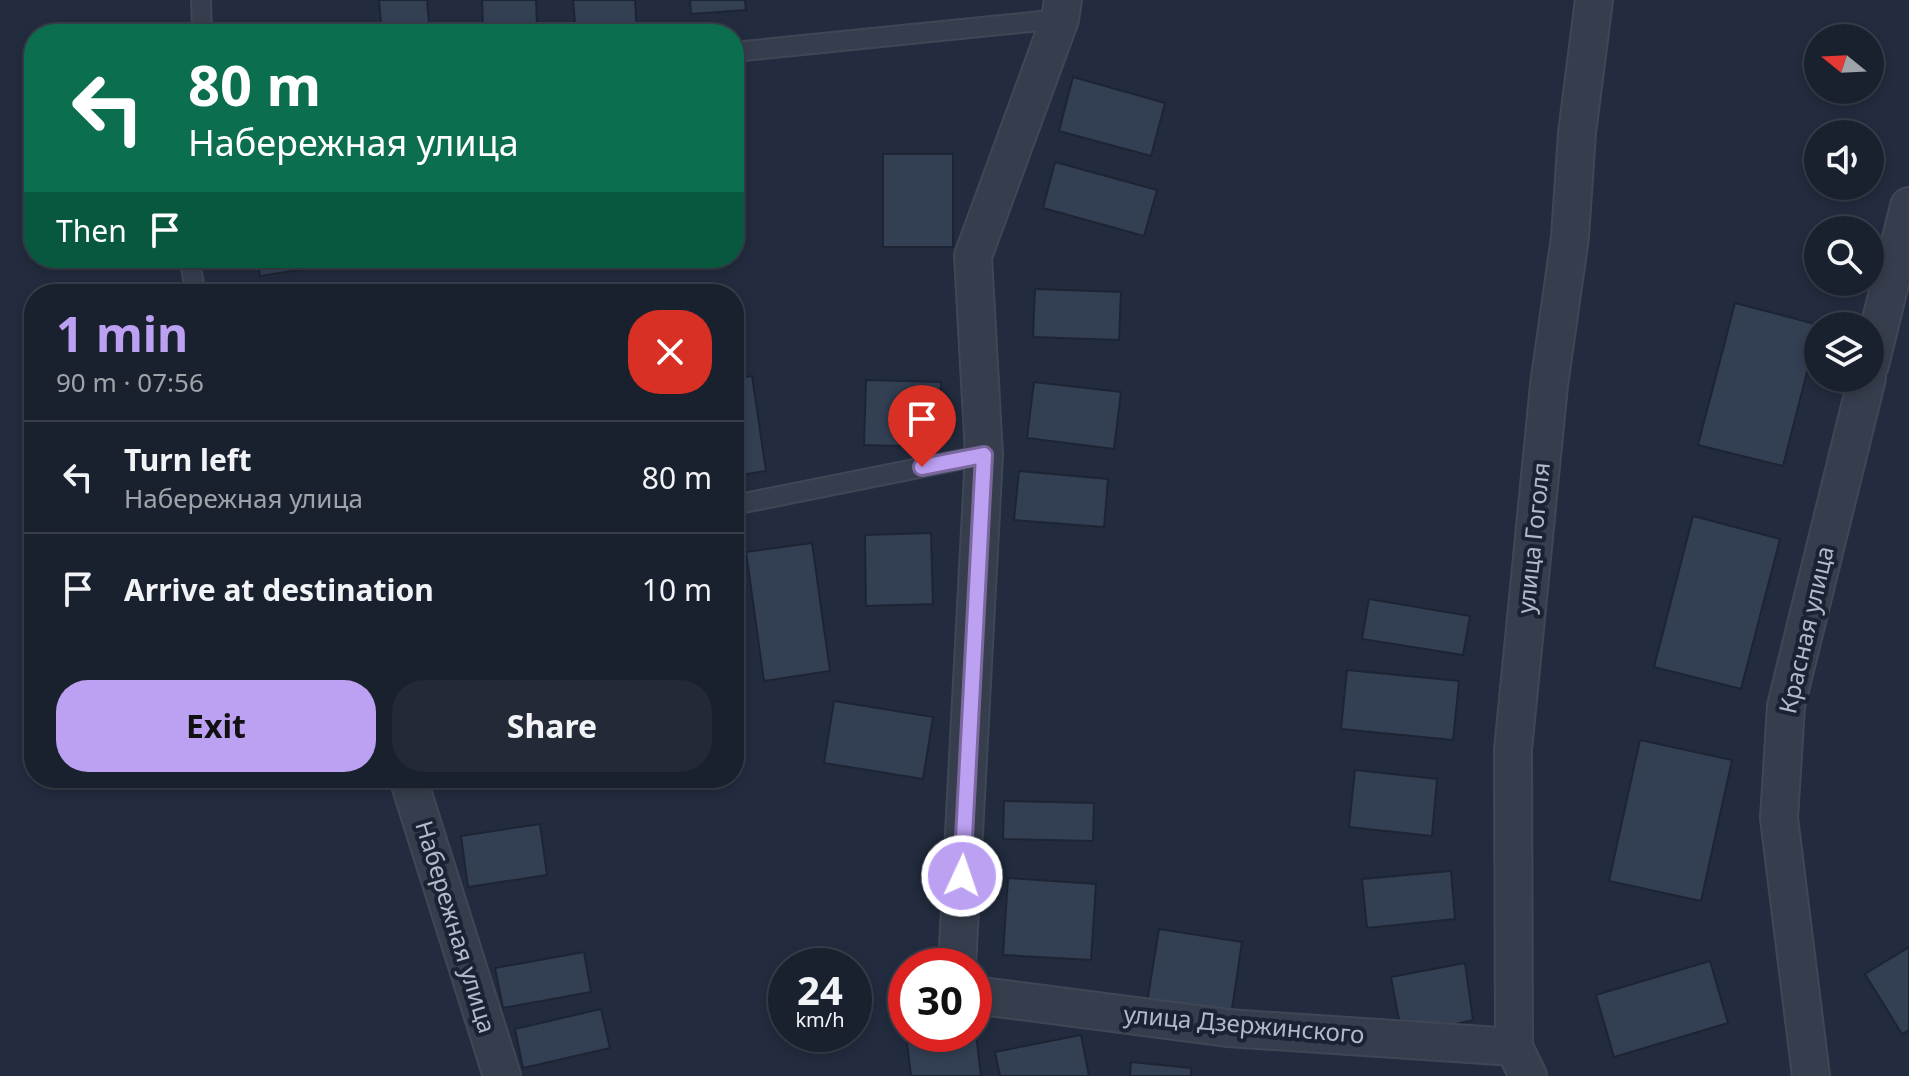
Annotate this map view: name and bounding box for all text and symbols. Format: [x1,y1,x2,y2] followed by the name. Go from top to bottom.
[1804,24,1884,104] north arrow
[1804,24,1884,392] map controls
[188,46,321,122] text: 80 m
[56,56,160,160] icon: left
[188,118,519,167] text: Набережная улица
[1804,120,1884,200] button: sound
[143,208,187,252] icon: arrive
[56,210,127,251] text: Then
[1804,216,1884,296] button: search
[56,301,188,366] text: 1 min
[628,310,712,394] button: close
[1804,312,1884,392] button: layers
[56,364,204,400] text: 90 m · 07:56
[888,385,956,467] pin
[900,397,944,441] icon: arrive
[124,439,252,480] text: Turn left
[56,455,100,499] icon: left
[642,457,712,498] text: 80 m
[1508,460,1557,615] street label: улица Гоголя
[124,480,363,516] text: Набережная улица
[1770,543,1841,717] street label: Красная улица
[56,567,100,611] icon: arrive
[124,569,434,610] text: Arrive at destination
[642,569,712,610] text: 10 m
[56,680,376,772] button: Exit
[392,680,712,772] button: Share
[408,816,504,1037] street label: Набережная улица
[920,834,1004,918] position arrow
[888,948,992,1052] speed limit sign: 30
[797,962,843,1017] text: 24
[1122,997,1366,1050] street label: улица Дзержинского
[795,1006,845,1033] text: km/h

